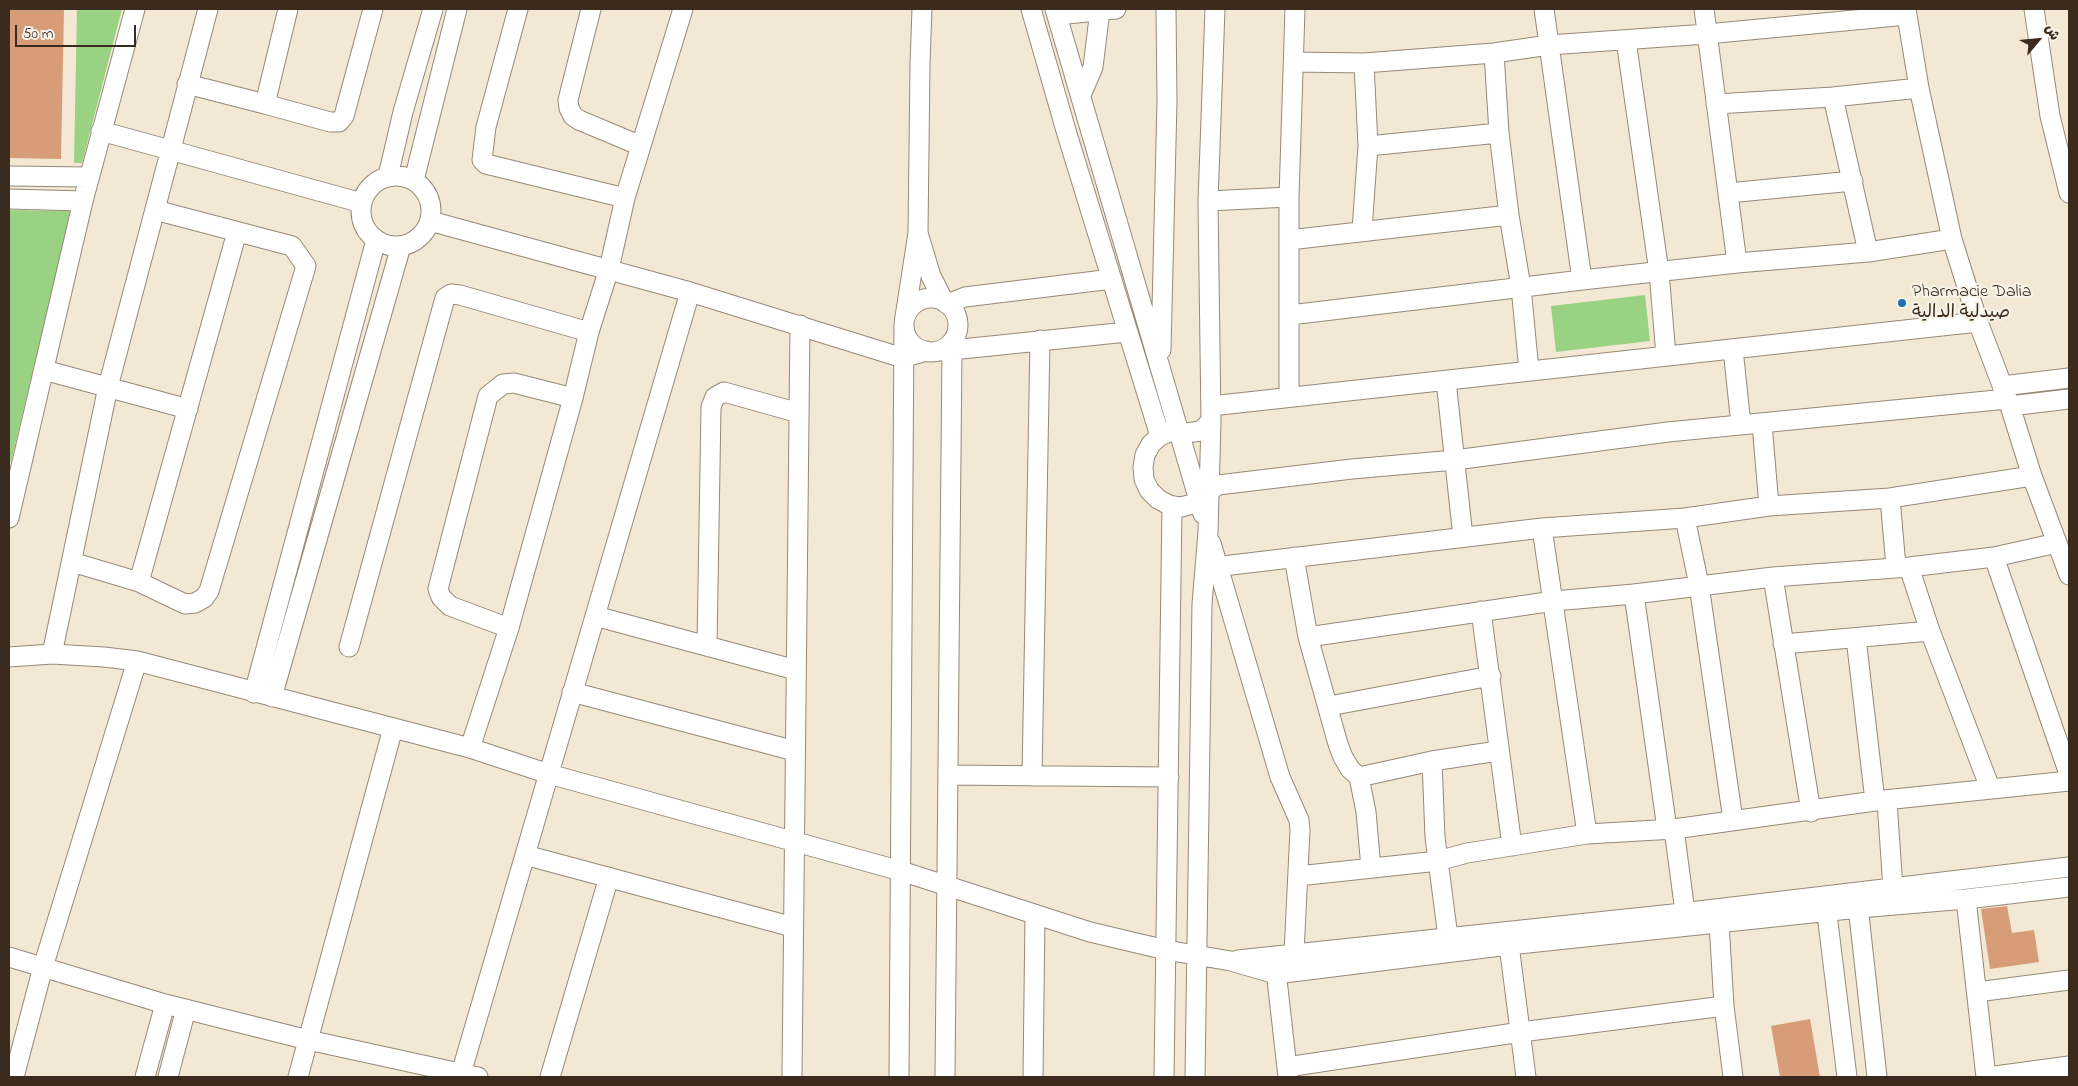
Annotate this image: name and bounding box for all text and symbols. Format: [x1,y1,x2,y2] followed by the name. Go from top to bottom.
[18,15,139,47] scale bar
[2013,15,2063,65] north arrow
[2039,21,2065,44] text: ش
[23,23,53,45] text: 50 m
[1912,282,2032,324] place label: Pharmacie Dalia صيدلية الدالية
[1896,297,1908,309] marker: Pharmacie Dalia صيدلية الدالية

